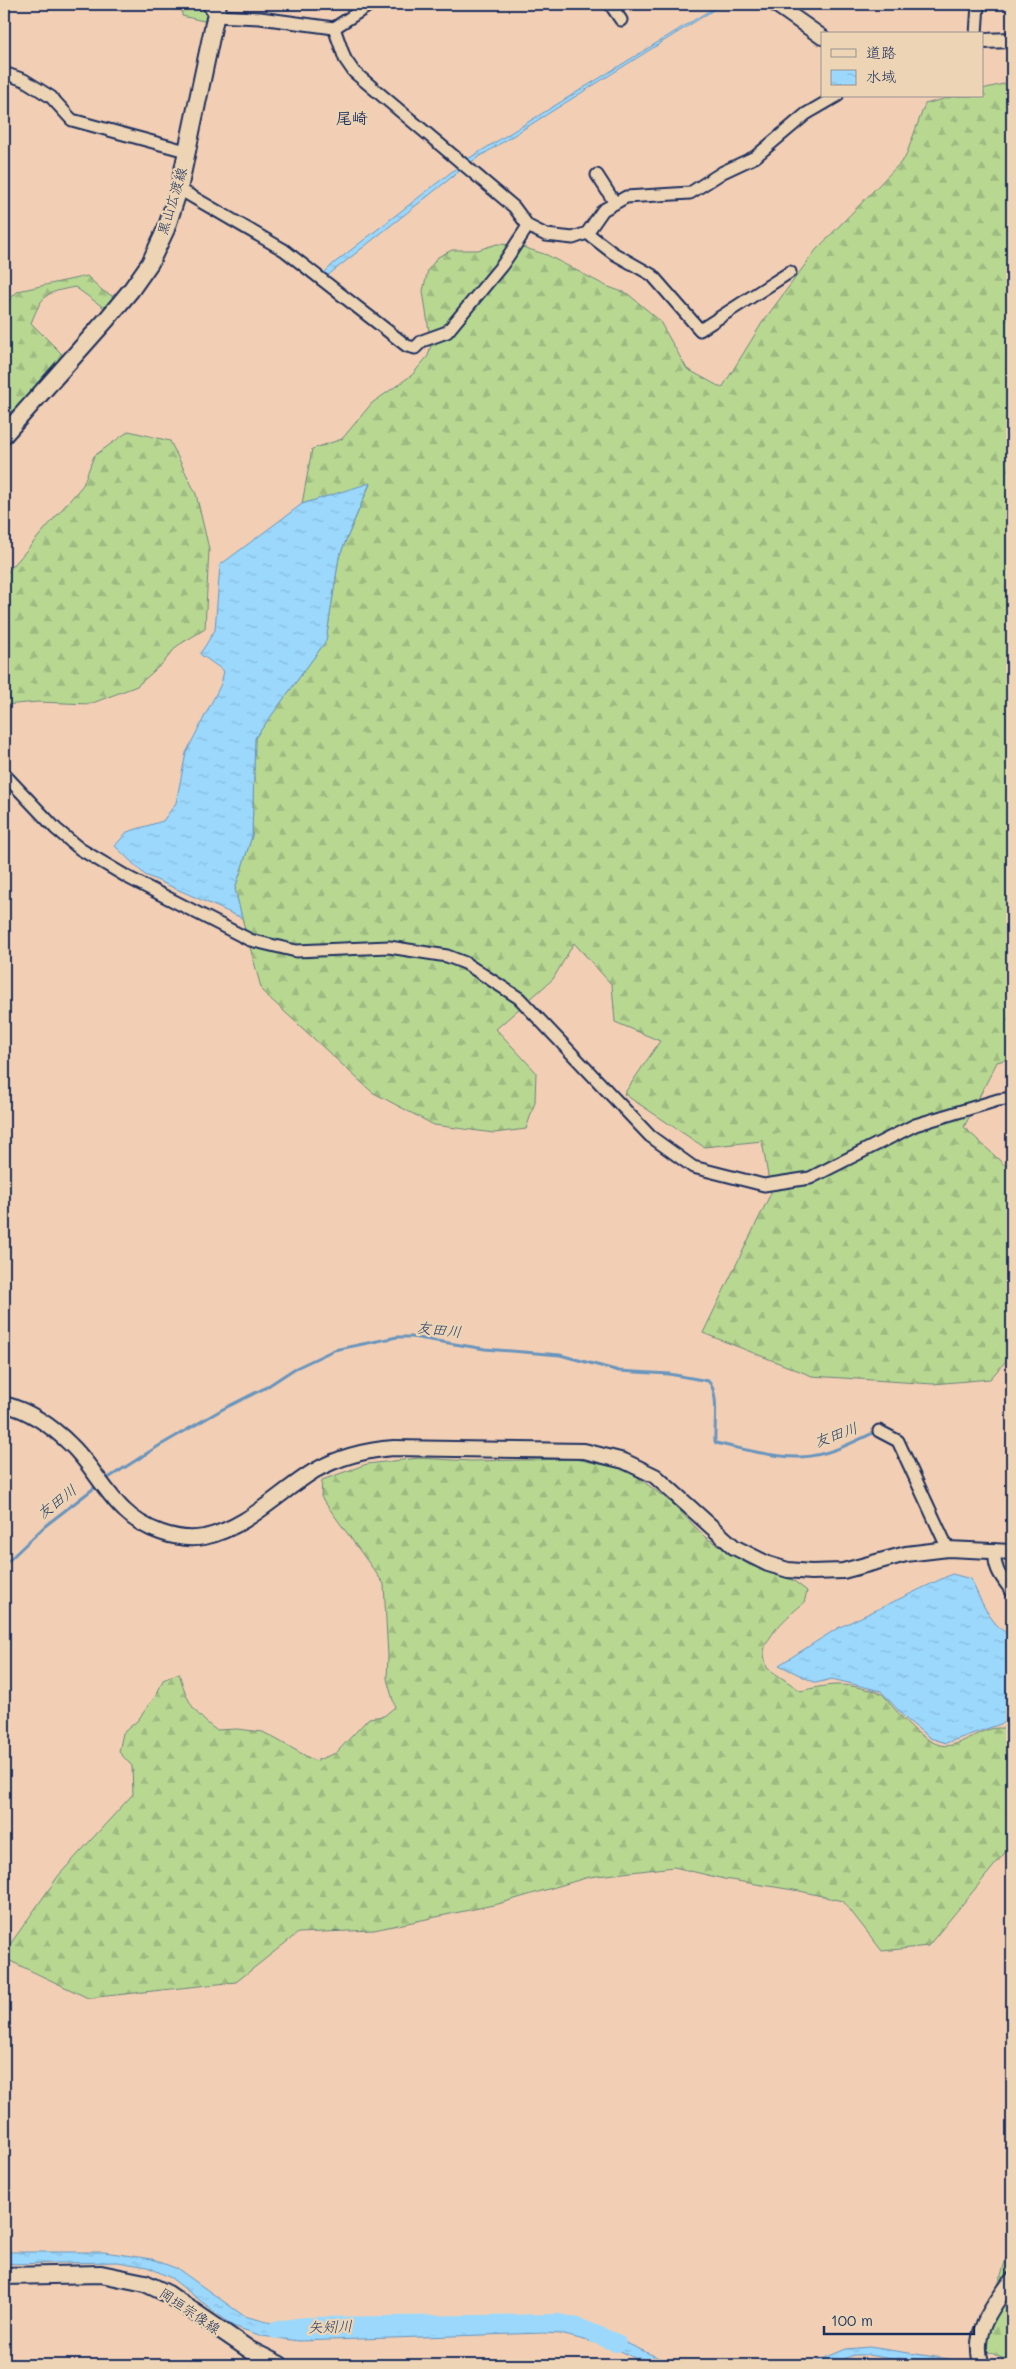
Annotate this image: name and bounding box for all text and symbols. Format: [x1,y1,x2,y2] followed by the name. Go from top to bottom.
[821,32,984,98] legend
[866,42,896,62] text: 道路
[866,66,896,86] text: 水域
[336,107,368,128] district label: 尾崎
[152,165,191,237] street label: 黒山広渡線
[416,1317,463,1341] water label: 友田川
[811,1417,860,1451] water label: 友田川
[32,1479,80,1523] water label: 友田川
[156,2283,225,2338] street label: 岡垣宗像線
[824,2304,974,2336] scale bar
[831,2310,873,2330] text: 100 m
[307,2315,353,2337] water label: 矢矧川

